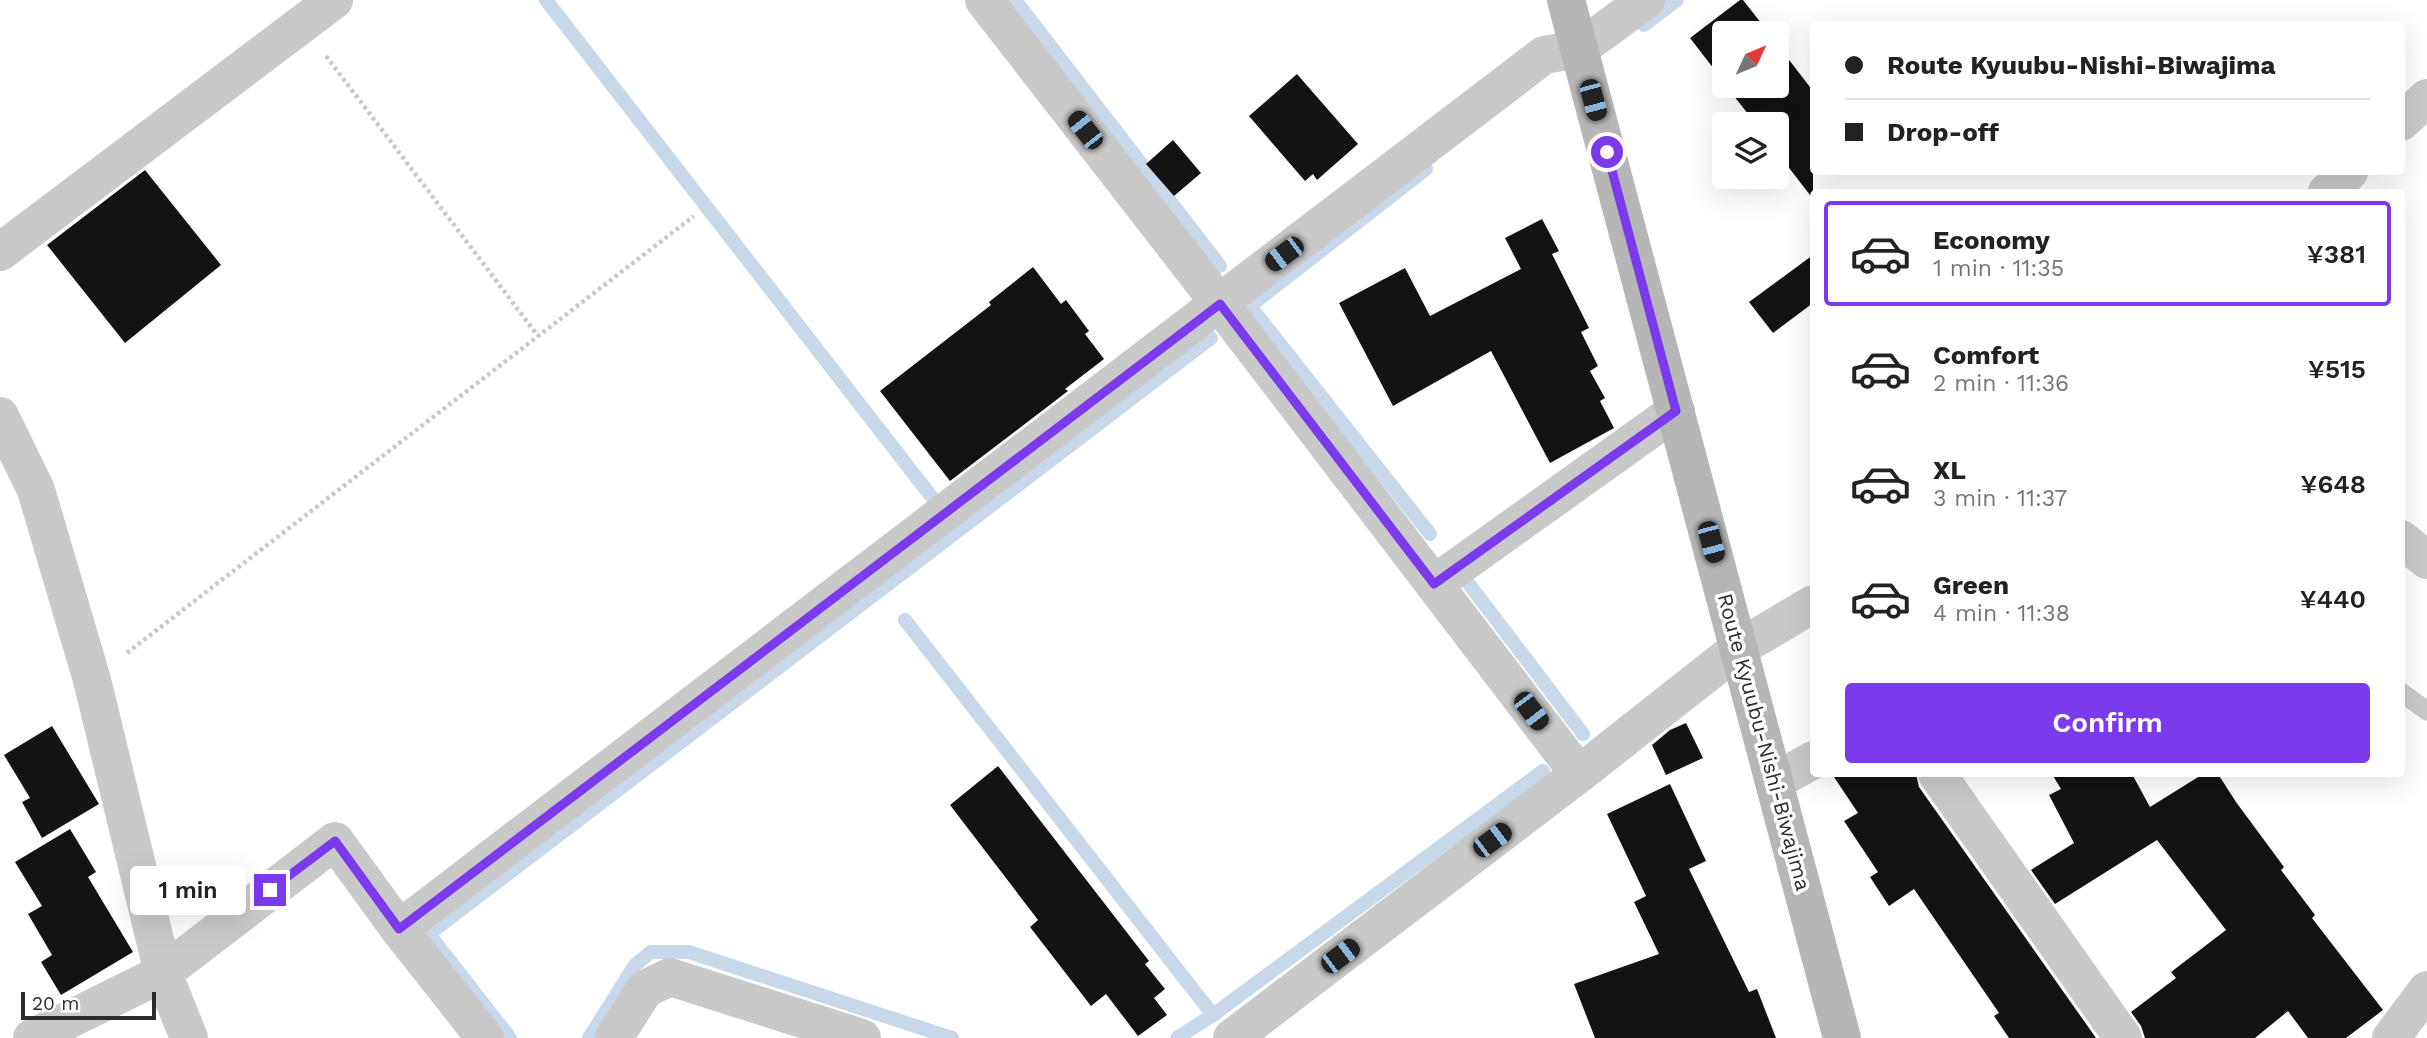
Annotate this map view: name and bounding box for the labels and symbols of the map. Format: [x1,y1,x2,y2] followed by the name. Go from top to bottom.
[1712,21,1788,98] north arrow
[1578,77,1609,123] car
[1064,107,1107,153] car
[1591,136,1623,168] route start
[1261,233,1308,275] car
[1696,519,1727,565] car
[1713,591,1816,893] street label: Route Kyuubu-Nishi-Biwajima
[1510,688,1553,734] car
[1469,819,1516,861] car
[130,866,246,914] callout: 1 min
[254,874,286,906] route end
[1317,935,1364,977] car
[21,989,156,1021] scale bar

